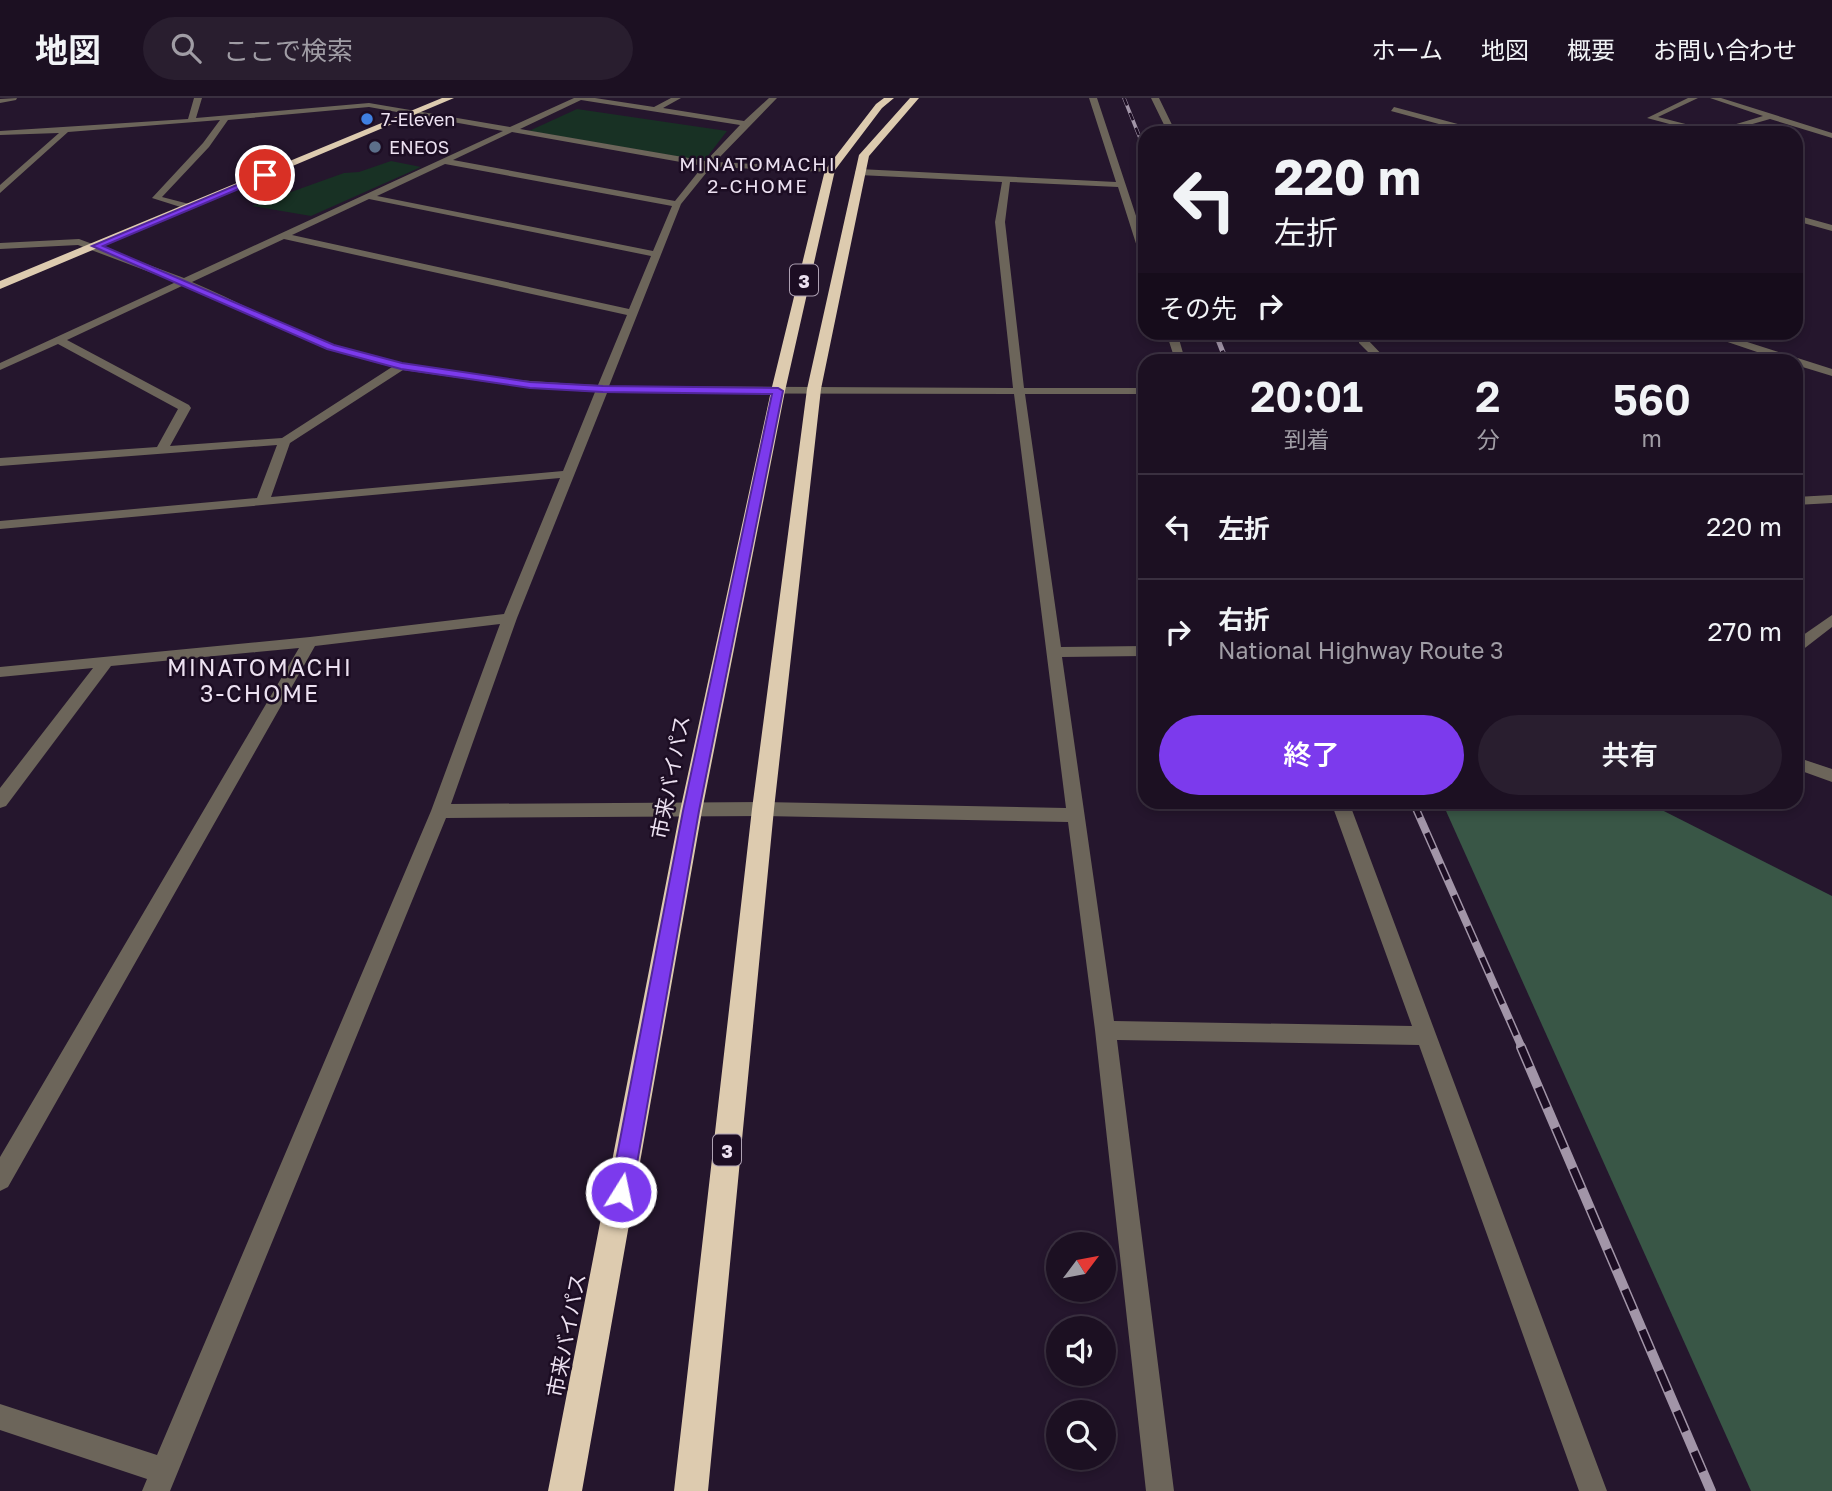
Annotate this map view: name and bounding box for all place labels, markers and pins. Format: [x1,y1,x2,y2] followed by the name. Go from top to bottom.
[381,108,455,130] place label: 7-Eleven
[359,111,375,127] marker: 7-Eleven
[389,136,449,158] place label: ENEOS
[367,139,383,155] marker: ENEOS
[235,145,295,205] pin

